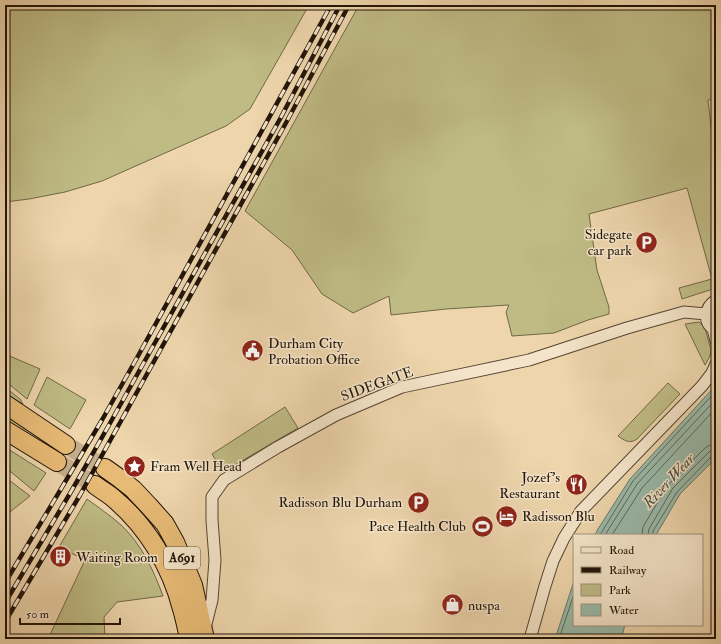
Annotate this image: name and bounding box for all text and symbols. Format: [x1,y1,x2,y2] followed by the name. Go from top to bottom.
[585,226,632,260] place label: Sidegate car park
[634,229,660,255] parking icon: Sidegate car park
[268,335,360,368] place label: Durham City Probation Office
[239,338,265,364] public building icon: Durham City Probation Office
[339,363,415,405] street label: SIDEGATE
[638,449,700,513] water label: River Wear
[121,453,147,479] place icon: Fram Well Head
[150,458,242,475] place label: Fram Well Head
[499,469,560,502] place label: Jozef's Restaurant
[563,472,589,498] restaurant icon: Jozef's Restaurant
[405,489,431,515] parking icon: Radisson Blu Durham
[278,494,402,511] place label: Radisson Blu Durham
[494,503,520,529] hotel icon: Radisson Blu
[522,508,595,525] place label: Radisson Blu
[469,513,495,539] sports icon: Pace Health Club
[369,518,466,535] place label: Pace Health Club
[573,534,703,626] legend
[609,543,634,558] text: Road
[47,544,73,570] building icon: Waiting Room
[164,547,200,569] road number: A691
[75,549,158,566] place label: Waiting Room
[609,563,647,578] text: Railway
[609,583,631,598] text: Park
[440,592,466,618] shop icon: nuspa
[468,597,500,615] place label: nuspa
[20,600,120,626] scale bar
[608,603,639,618] text: Water
[26,607,50,622] text: 50 m

